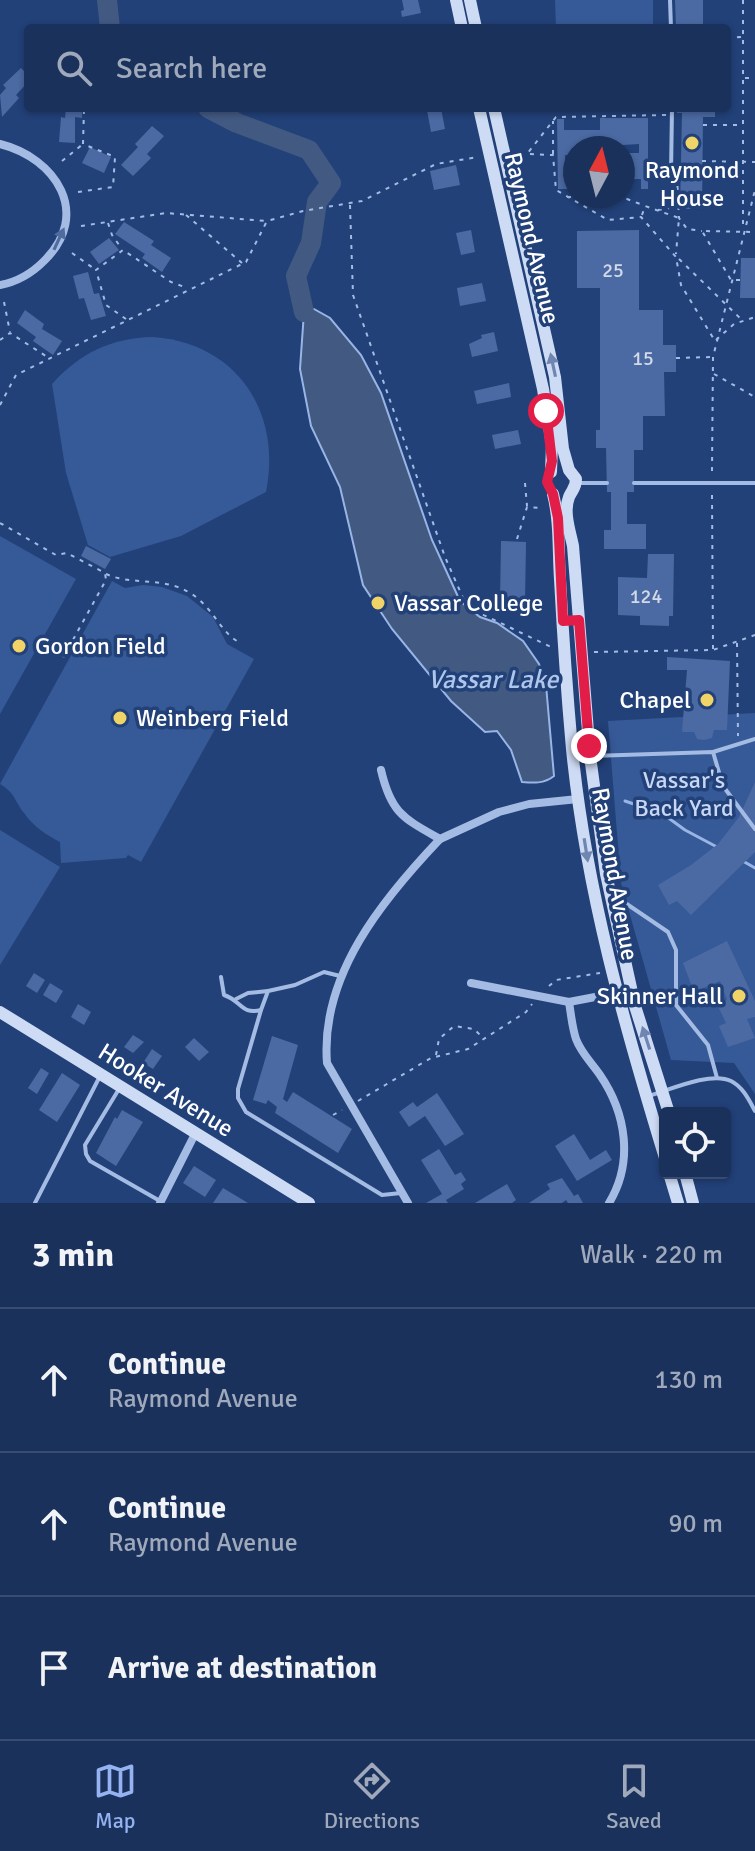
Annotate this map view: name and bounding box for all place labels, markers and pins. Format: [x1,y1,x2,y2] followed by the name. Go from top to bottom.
[683,134,701,152] marker: Raymond House
[645,155,739,213] place label: Raymond House
[394,588,543,618] place label: Vassar College
[369,594,387,612] marker: Vassar College
[35,631,166,661] place label: Gordon Field
[10,637,28,655] marker: Gordon Field
[620,685,691,715] place label: Chapel
[698,691,716,709] marker: Chapel
[136,703,289,733] place label: Weinberg Field
[111,709,129,727] marker: Weinberg Field
[597,981,723,1011] place label: Skinner Hall
[730,987,748,1005] marker: Skinner Hall

